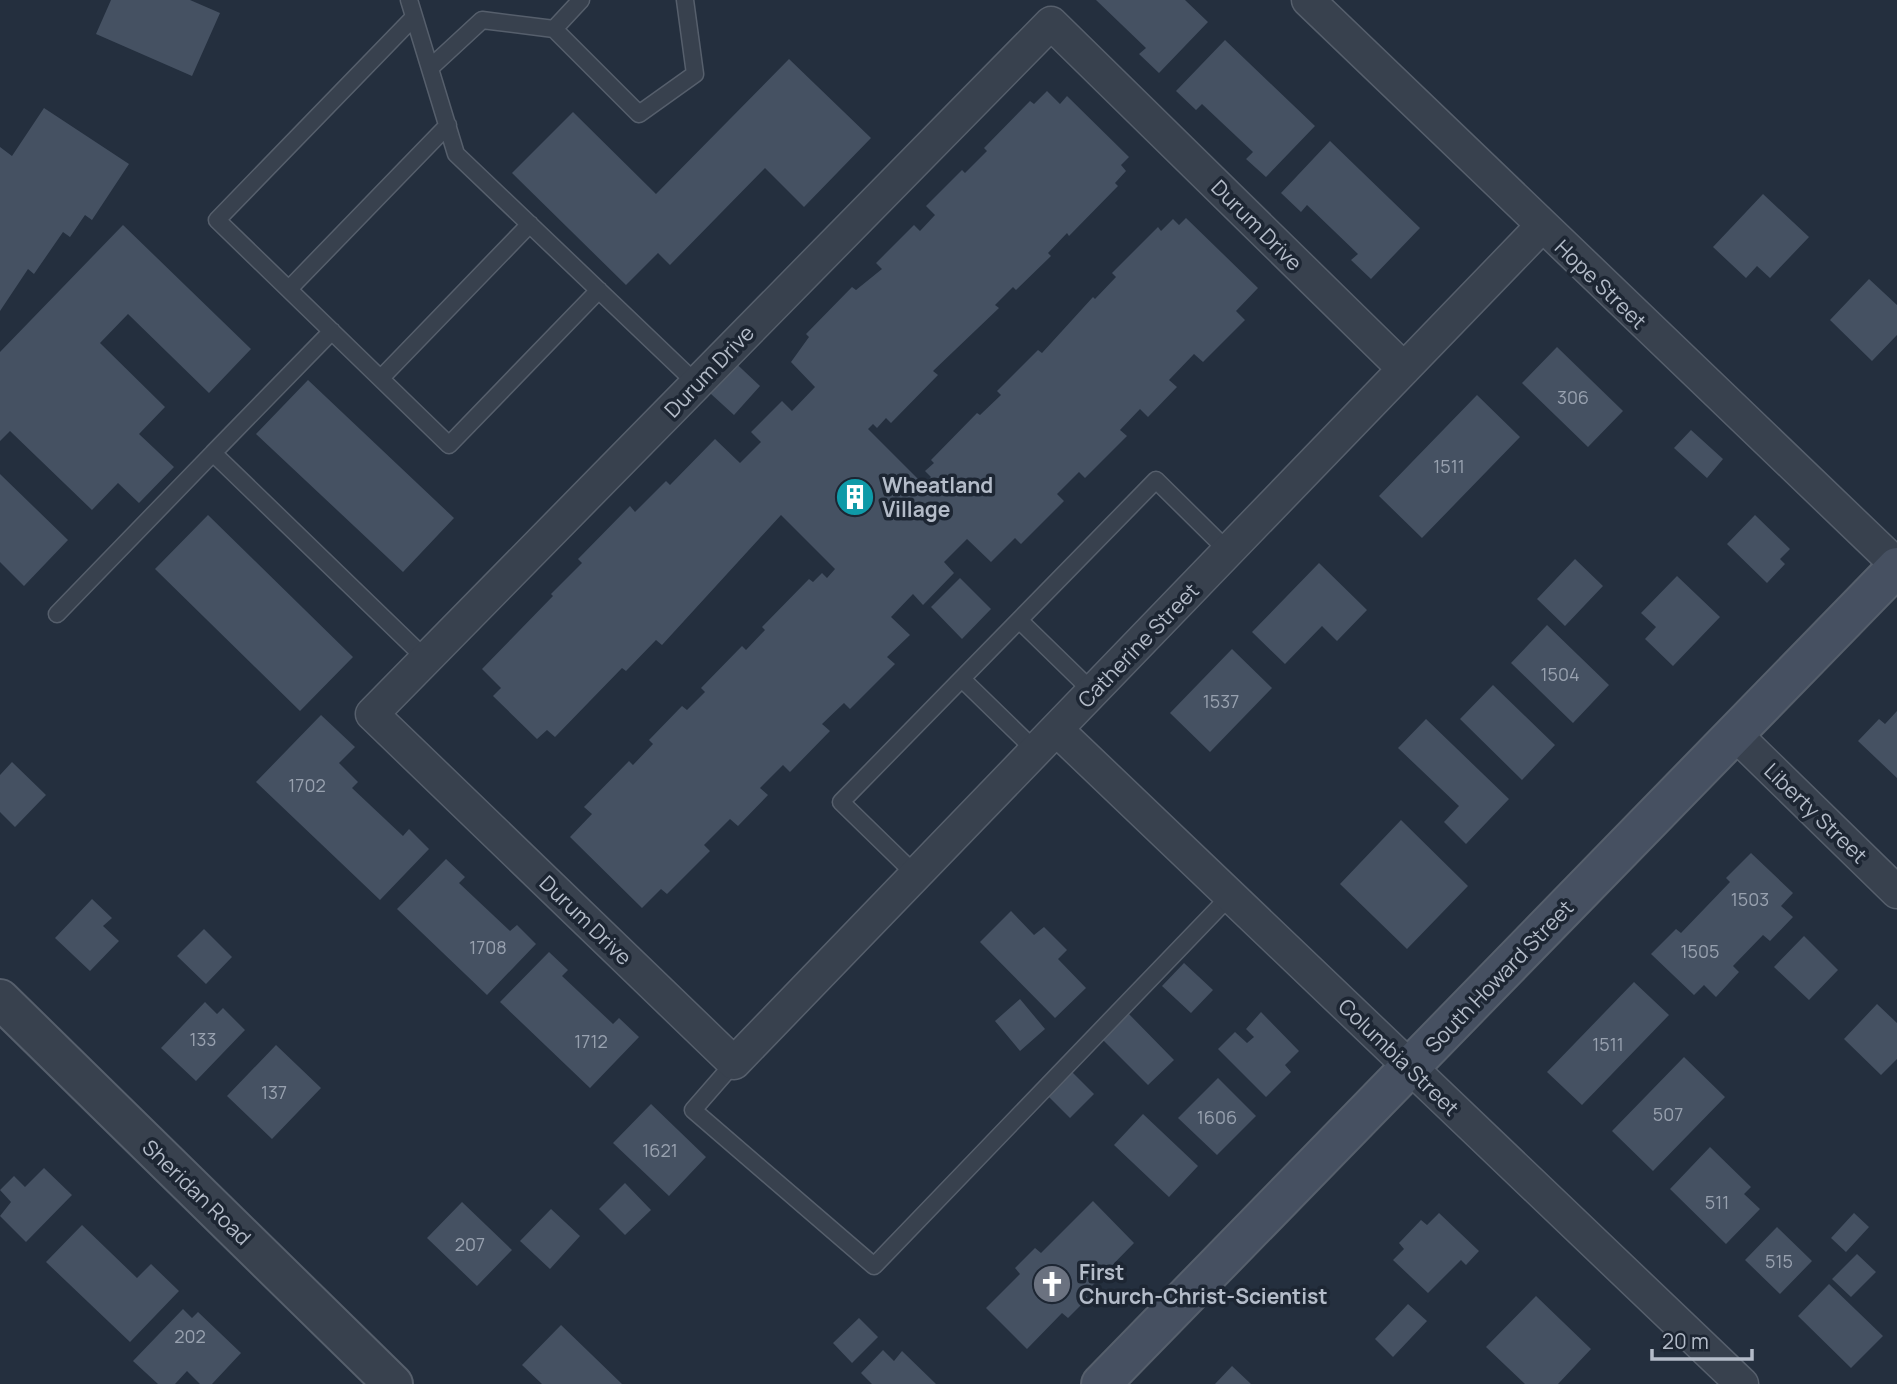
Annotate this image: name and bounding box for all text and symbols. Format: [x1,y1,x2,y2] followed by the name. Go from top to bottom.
[1205,173,1309,277] street label: Durum Drive
[1549,233,1653,335] street label: Hope Street
[658,319,760,423] street label: Durum Drive
[1557,385,1589,409] house number: 306
[1433,454,1465,478] house number: 1511
[882,471,993,523] place label: Wheatland Village
[834,476,876,518] building icon: Wheatland Village
[1071,577,1205,713] street label: Catherine Street
[1540,662,1580,686] house number: 1504
[1203,689,1239,713] house number: 1537
[1758,757,1874,869] street label: Liberty Street
[288,773,326,797] house number: 1702
[534,869,638,971] street label: Durum Drive
[1731,887,1769,911] house number: 1503
[1419,894,1579,1058] street label: South Howard Street
[469,935,507,959] house number: 1708
[1681,939,1719,963] house number: 1505
[1333,992,1465,1122] street label: Columbia Street
[190,1027,216,1051] house number: 133
[574,1029,608,1053] house number: 1712
[1592,1032,1624,1056] house number: 1511
[261,1080,287,1104] house number: 137
[1653,1102,1683,1126] house number: 507
[1197,1105,1237,1129] house number: 1606
[137,1133,257,1251] street label: Sheridan Road
[642,1138,678,1162] house number: 1621
[1705,1190,1729,1214] house number: 511
[455,1232,485,1256] house number: 207
[1765,1249,1793,1273] house number: 515
[1079,1258,1328,1310] place label: First Church-Christ-Scientist
[1031,1263,1073,1305] church icon: First Church-Christ-Scientist
[1652,1318,1752,1362] scale bar
[174,1324,206,1348] house number: 202
[1662,1327,1709,1355] text: 20 m

